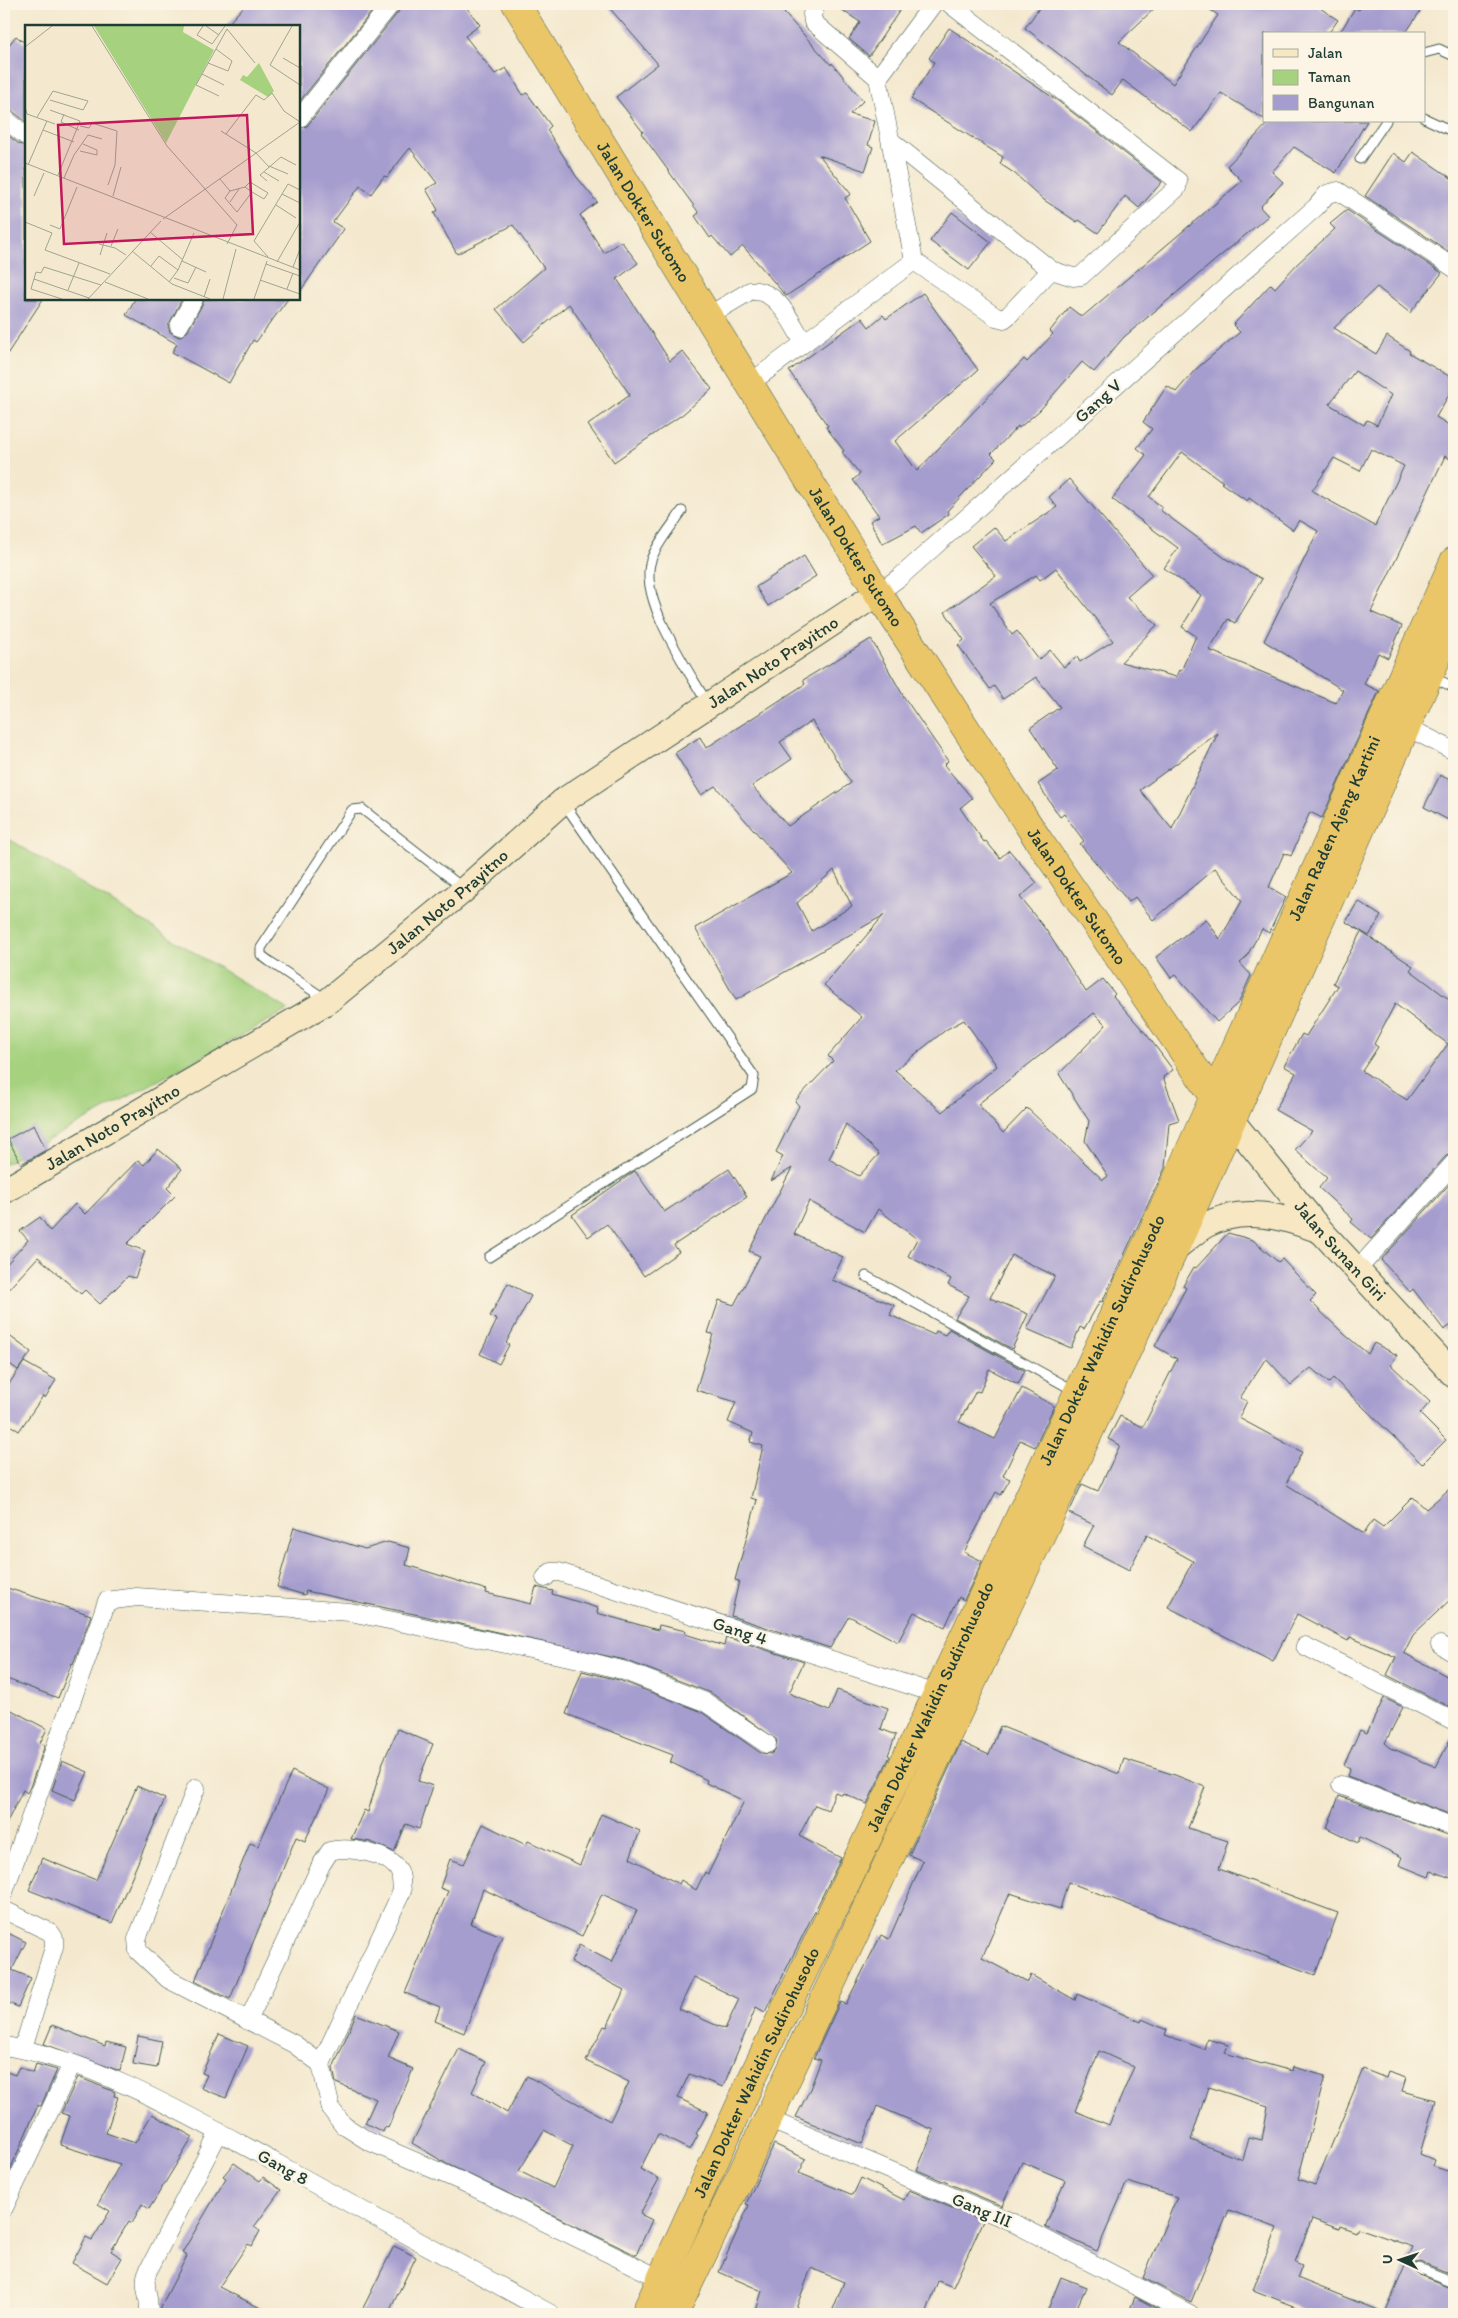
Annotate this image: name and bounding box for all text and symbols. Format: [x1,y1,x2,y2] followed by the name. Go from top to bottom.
[25,25,300,300] inset map
[1263,32,1426,122] legend
[1308,44,1342,62] text: Jalan
[1308,68,1351,86] text: Taman
[1308,94,1375,112] text: Bangunan
[592,137,695,287] street label: Jalan Dokter Sutomo
[1070,374,1126,428] street label: Gang V
[804,482,908,631] street label: Jalan Dokter Sutomo
[703,611,843,713] street label: Jalan Noto Prayitno
[1283,732,1385,924] street label: Jalan Raden Ajeng Kartini
[1022,823,1132,969] street label: Jalan Dokter Sutomo
[382,844,513,959] street label: Jalan Noto Prayitno
[41,1079,184,1175] street label: Jalan Noto Prayitno
[1290,1196,1391,1306] street label: Jalan Sunan Giri
[1034,1211,1170,1469] street label: Jalan Dokter Wahidin Sudirohusodo
[861,1578,999,1835] street label: Jalan Dokter Wahidin Sudirohusodo
[710,1612,770,1650] street label: Gang 4
[688,1943,824,2201] street label: Jalan Dokter Wahidin Sudirohusodo
[254,2144,313,2190] street label: Gang 8
[949,2188,1015,2232] street label: Gang III
[1376,2236,1426,2286] north arrow
[1379,2254,1396,2264] text: U

